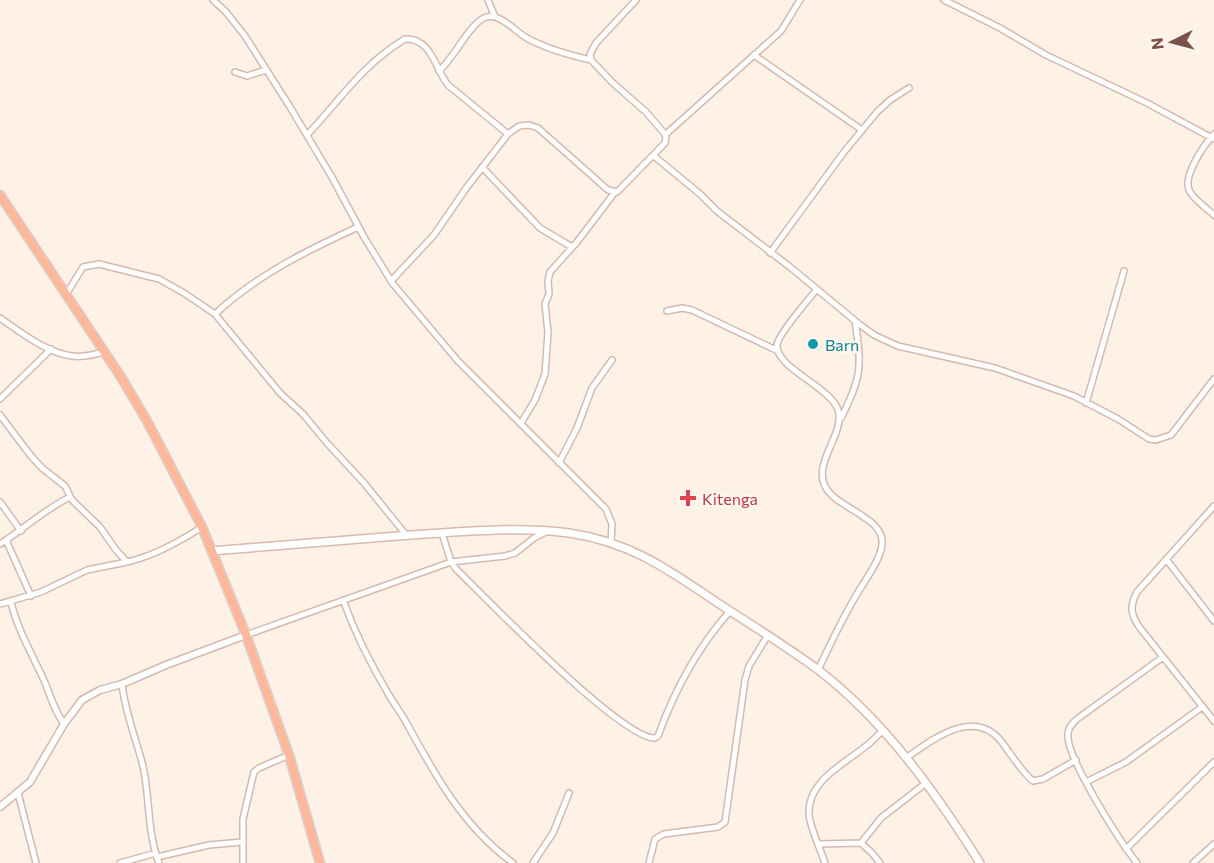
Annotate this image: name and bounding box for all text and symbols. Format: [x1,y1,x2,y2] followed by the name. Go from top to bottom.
[1142,12,1202,72] north arrow
[1147,37,1167,51] text: N
[825,335,859,354] place label: Barn
[806,337,820,351] marker: Barn
[679,489,697,507] marker: Kitenga
[702,489,758,508] place label: Kitenga

